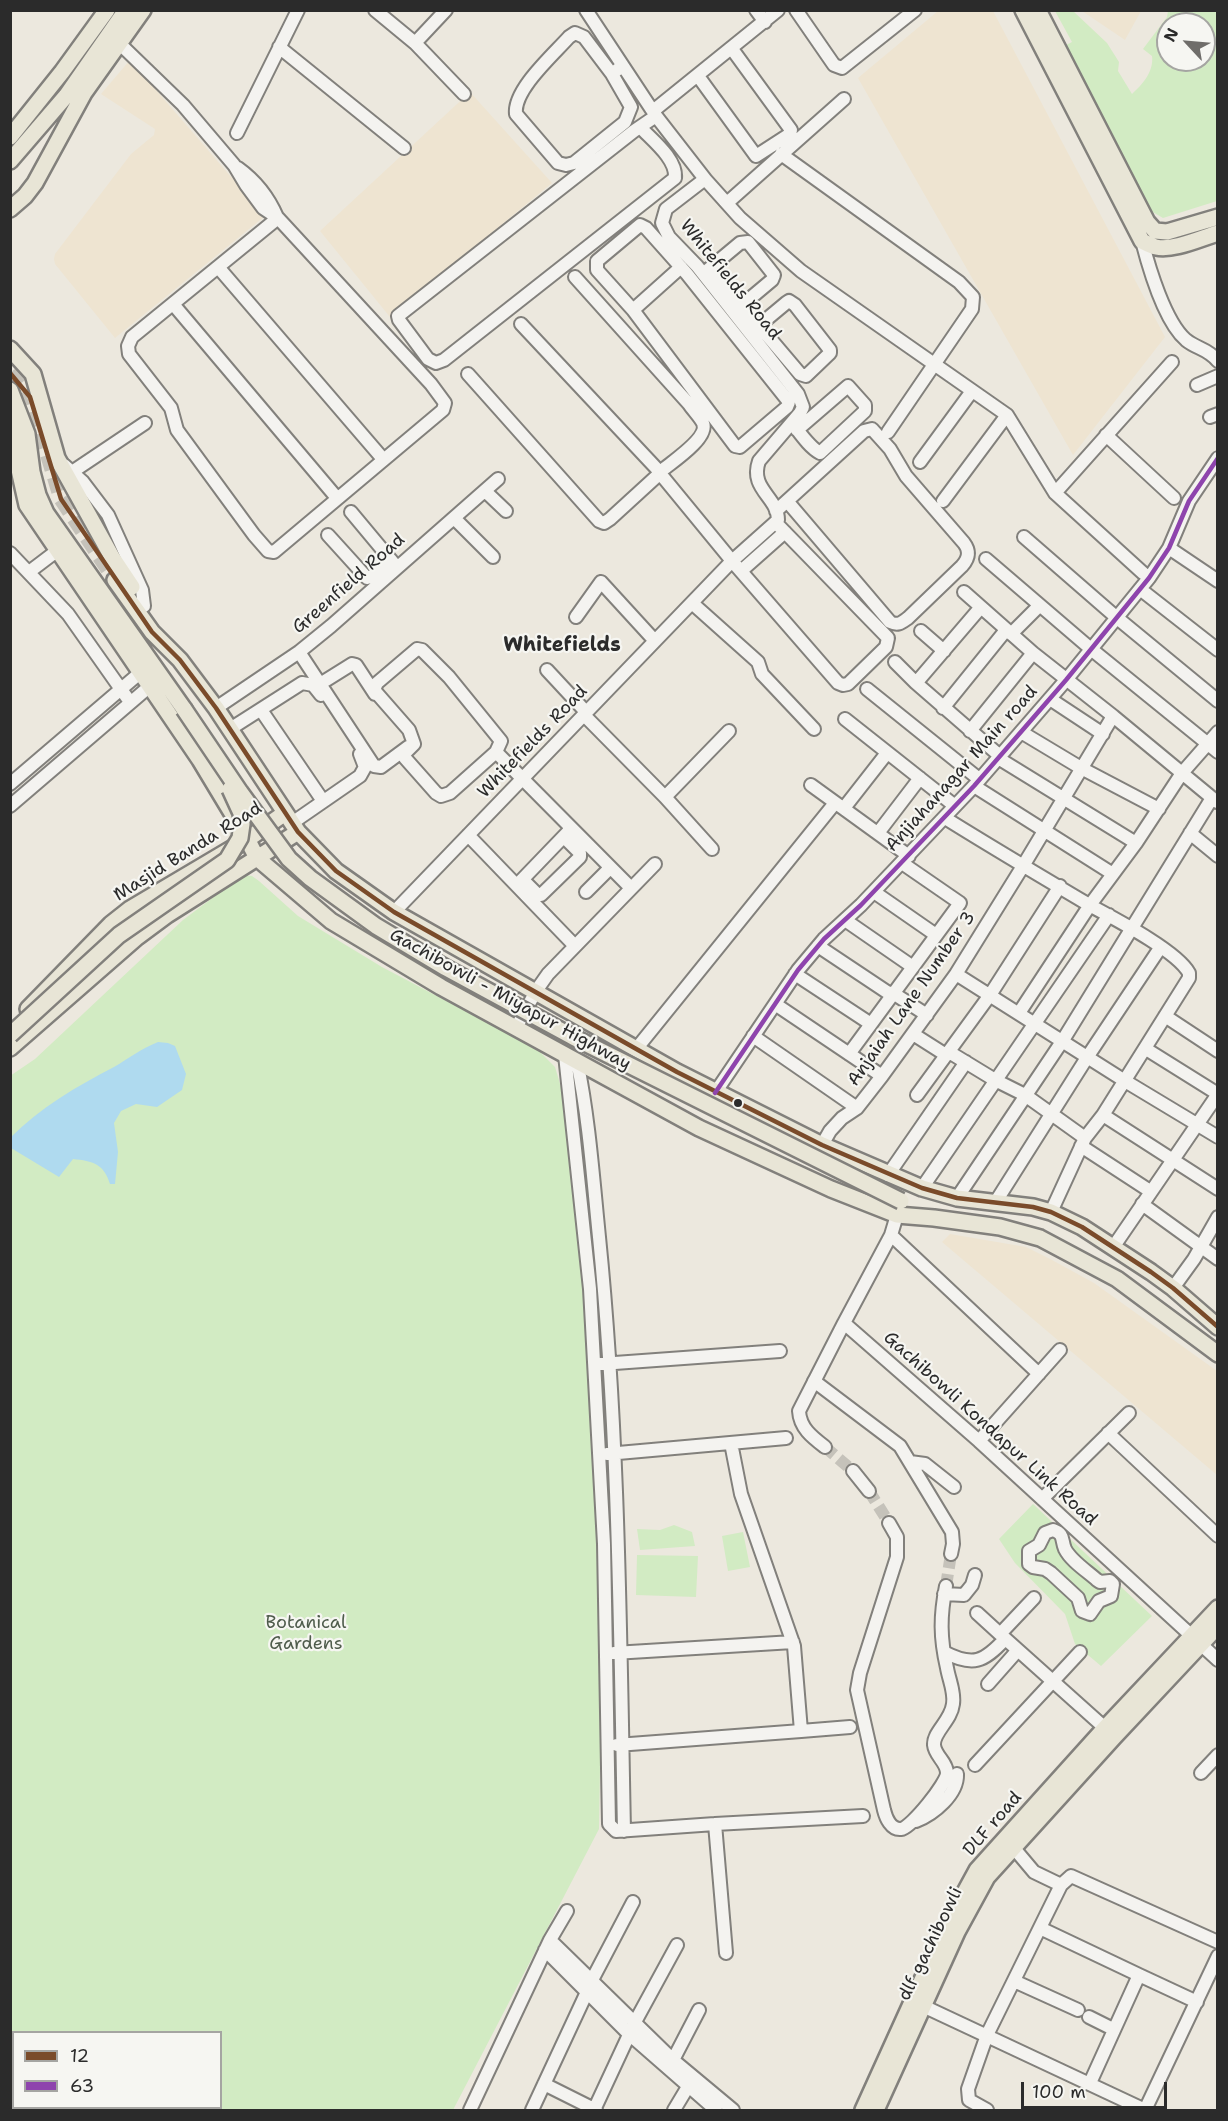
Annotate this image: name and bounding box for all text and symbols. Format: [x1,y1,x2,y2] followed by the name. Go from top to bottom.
[1156,12,1216,72] north arrow
[1159,24,1183,45] text: N
[675,215,785,345] street label: Whitefields Road
[288,529,410,639] street label: Greenfield Road
[503,634,621,658] district label: Whitefields
[474,681,592,803] street label: Whitefields Road
[882,681,1042,857] street label: Anjiahanagar Main road
[110,798,266,906] street label: Masjid Banda Road
[843,907,981,1091] street label: Anjaiah Lane Number 3
[386,924,634,1076] street label: Gachibowli - Miyapur Highway
[732,1097,744,1109] unlabelled marker
[879,1327,1101,1531] street label: Gachibowli Kondapur Link Road
[266,1612,346,1654] park label: Botanical Gardens
[959,1787,1027,1861] street label: DLF road
[894,1884,968,2004] street label: dlf gachibowli
[12,2031,222,2109] legend
[70,2044,89,2068] text: 12
[1024,2070,1170,2108] scale bar
[70,2074,94,2098] text: 63
[1032,2080,1086,2104] text: 100 m

